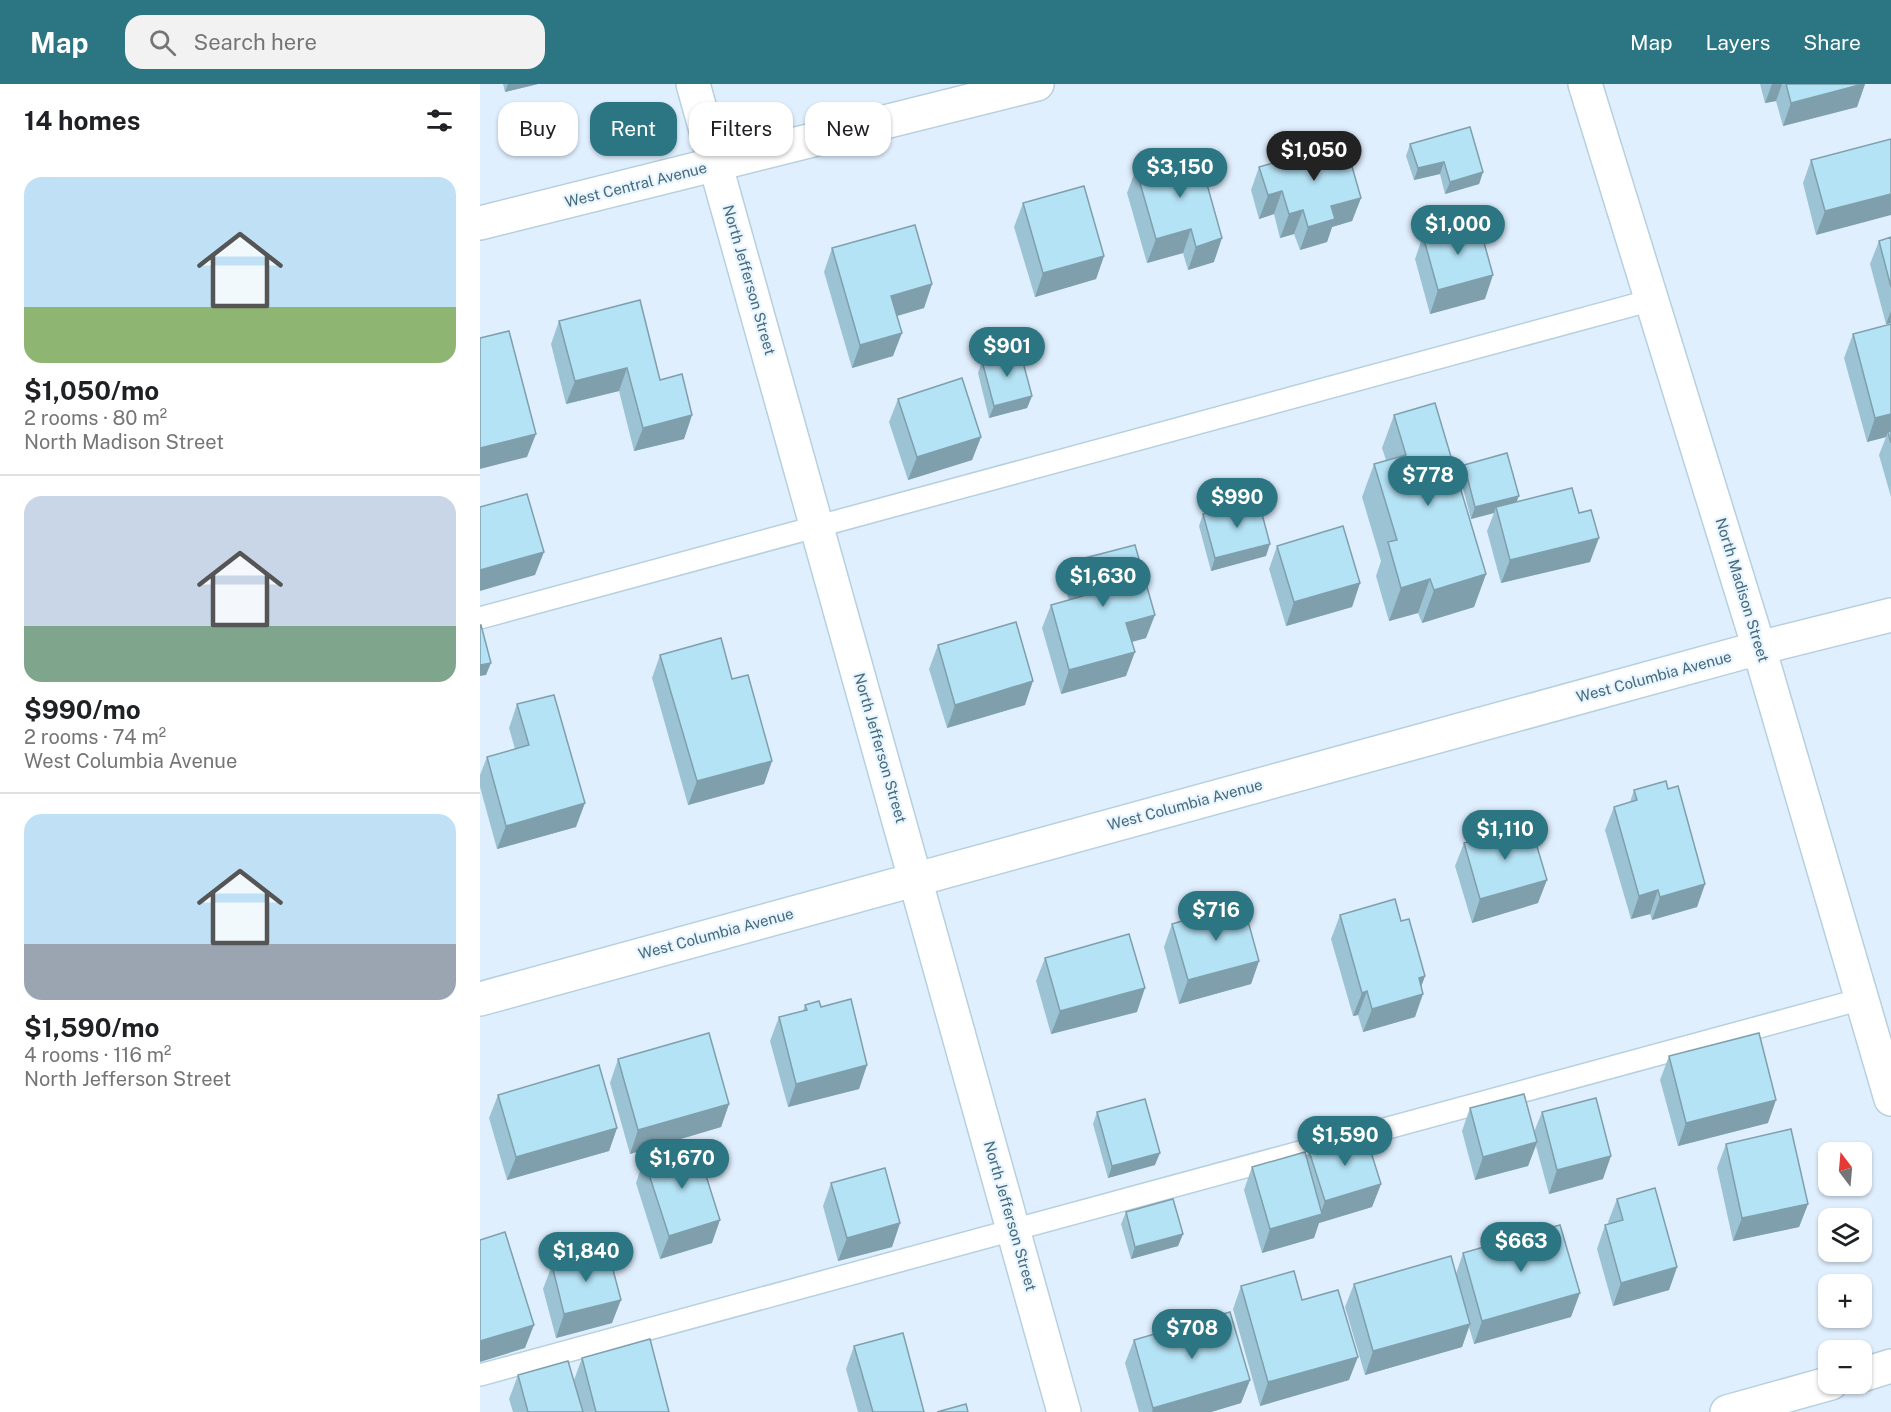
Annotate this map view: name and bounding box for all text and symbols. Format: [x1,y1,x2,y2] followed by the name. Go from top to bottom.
[125,15,545,69] search box
[30,26,89,59] text: Map
[146,26,179,59] icon: search
[194,29,317,55] text: Search here
[1630,30,1673,55] text: Map
[1706,30,1770,55] text: Layers
[1803,30,1861,55] text: Share
[498,102,578,156] chip: Buy
[590,102,677,156] chip: Rent
[689,102,793,156] chip: Filters
[805,102,891,156] chip: New
[423,104,456,137] icon: filters
[24,105,140,136] text: 14 homes
[1265,131,1363,182] pin: $1,050
[1281,138,1348,162] text: $1,050
[1131,148,1229,199] pin: $3,150
[1146,155,1214,179] text: $3,150
[563,159,709,210] street label: West Central Avenue
[720,203,779,357] street label: North Jefferson Street
[1409,205,1507,256] pin: $1,000
[1425,212,1491,236] text: $1,000
[186,216,294,324] icon: home
[971,327,1043,378] pin: $901
[983,334,1031,358] text: $901
[24,375,159,406] text: $1,050/mo
[24,406,167,430] text: 2 rooms · 80 m²
[24,430,224,454] text: North Madison Street
[1392,456,1464,507] pin: $778
[1402,463,1454,487] text: $778
[1201,478,1273,529] pin: $990
[1211,485,1263,509] text: $990
[1712,516,1773,664] street label: North Madison Street
[186,535,294,643] icon: home
[1054,557,1152,608] pin: $1,630
[1070,564,1137,588] text: $1,630
[1574,648,1733,705] street label: West Columbia Avenue
[851,671,910,825] street label: North Jefferson Street
[24,694,141,725] text: $990/mo
[24,725,166,749] text: 2 rooms · 74 m²
[24,749,237,773] text: West Columbia Avenue
[1105,776,1264,833] street label: West Columbia Avenue
[1456,810,1554,861] pin: $1,110
[1476,817,1534,841] text: $1,110
[186,853,294,961] icon: home
[1180,891,1252,942] pin: $716
[1192,898,1240,922] text: $716
[636,905,795,962] street label: West Columbia Avenue
[24,1012,160,1043] text: $1,590/mo
[24,1043,171,1067] text: 4 rooms · 116 m²
[24,1067,231,1091] text: North Jefferson Street
[1296,1116,1394,1167] pin: $1,590
[1311,1123,1379,1147] text: $1,590
[633,1139,731,1190] pin: $1,670
[981,1139,1040,1293] street label: North Jefferson Street
[1818,1142,1872,1196] north arrow
[1818,1142,1872,1394] map controls
[649,1146,715,1170] text: $1,670
[1818,1208,1872,1262] button: layers
[1485,1222,1557,1273] pin: $663
[1494,1229,1548,1253] text: $663
[537,1232,635,1283] pin: $1,840
[552,1239,620,1263] text: $1,840
[1818,1274,1872,1328] button: +
[1156,1309,1228,1360] pin: $708
[1166,1316,1218,1340] text: $708
[1818,1340,1872,1394] button: −

